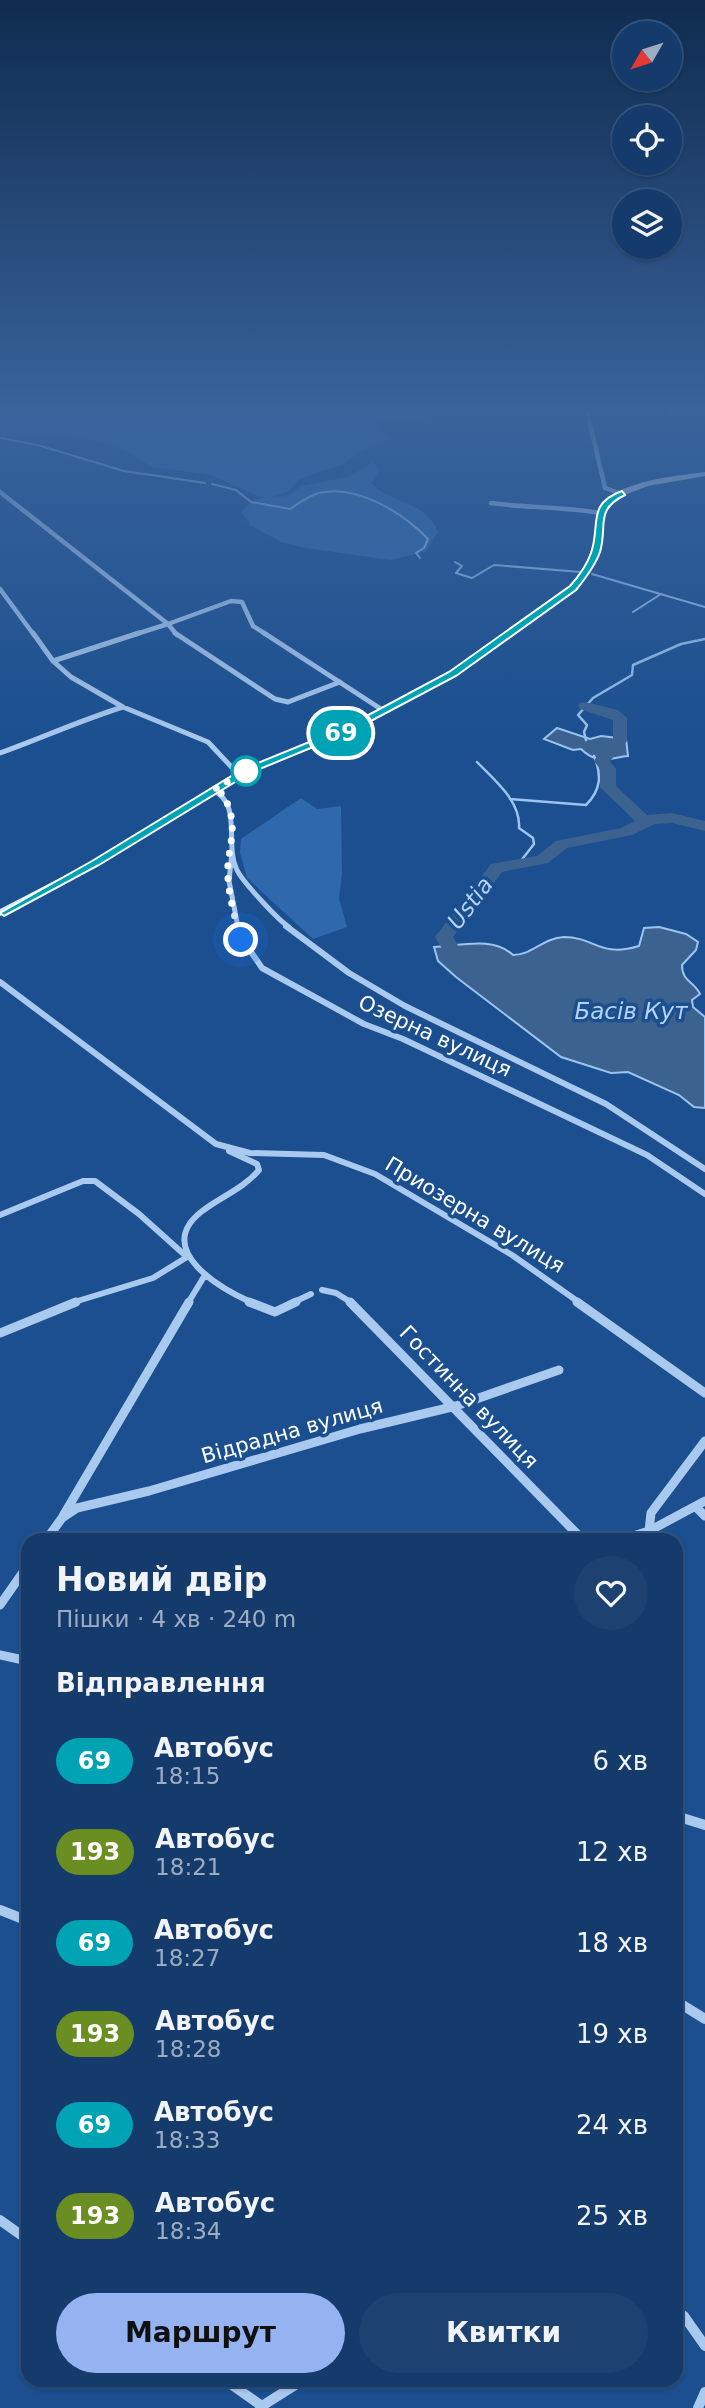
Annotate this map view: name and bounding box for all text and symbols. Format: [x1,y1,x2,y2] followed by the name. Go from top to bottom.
[612,21,682,91] north arrow
[612,21,682,259] map controls
[612,105,682,175] button: locate
[612,189,682,259] button: layers
[310,710,372,756] line badge: 69
[324,719,358,747] text: 69
[231,756,261,786] unlabelled marker
[442,872,498,934] water label: Ustia
[223,922,258,957] your location
[355,990,515,1082] street label: Озерна вулиця
[574,998,688,1024] water label: Басів Кут
[381,1152,569,1278] street label: Приозерна вулиця
[395,1321,543,1473] street label: Гостинна вулиця
[199,1394,385,1468] street label: Відрадна вулиця
[574,1556,648,1630] button: heart
[56,1560,267,1599] text: Новий двір
[56,1606,296,1632] text: Пішки · 4 хв · 240 m
[56,1668,266,1698] text: Відправлення
[154,1733,274,1763] text: Автобус
[592,1746,648,1776] text: 6 хв
[78,1747,111,1775] text: 69
[154,1763,220,1789] text: 18:15
[155,1824,275,1854] text: Автобус
[576,1837,648,1867] text: 12 хв
[70,1838,120,1866] text: 193
[155,1854,221,1880] text: 18:21
[154,1915,274,1945] text: Автобус
[576,1928,648,1958] text: 18 хв
[78,1929,111,1957] text: 69
[154,1945,220,1971] text: 18:27
[155,2006,275,2036] text: Автобус
[576,2019,648,2049] text: 19 хв
[70,2020,120,2048] text: 193
[155,2036,221,2062] text: 18:28
[154,2097,274,2127] text: Автобус
[576,2110,648,2140] text: 24 хв
[78,2111,111,2139] text: 69
[154,2127,220,2153] text: 18:33
[155,2188,275,2218] text: Автобус
[576,2201,648,2231] text: 25 хв
[70,2202,120,2230] text: 193
[155,2218,221,2244] text: 18:34
[56,2293,345,2373] button: Маршрут
[359,2293,648,2373] button: Квитки

